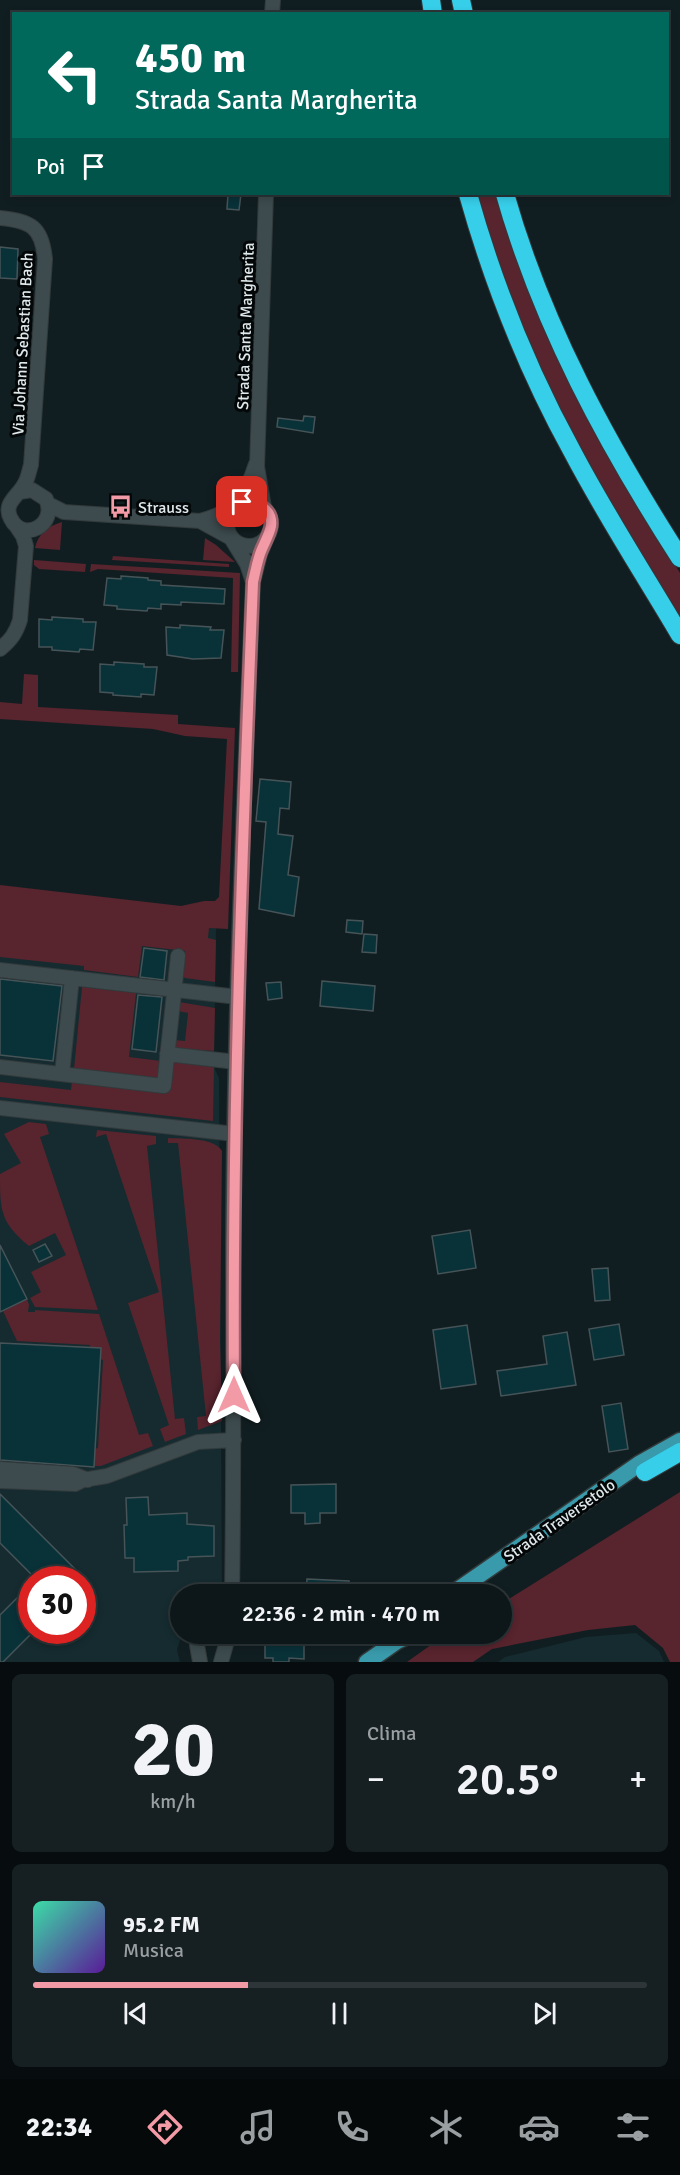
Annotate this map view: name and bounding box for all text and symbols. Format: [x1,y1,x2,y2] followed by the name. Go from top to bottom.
[135,33,246,84] text: 450 m
[36,36,114,114] icon: left
[135,84,418,117] text: Strada Santa Margherita
[77,150,110,183] icon: arrive
[36,153,65,180] text: Poi
[233,242,259,410] street label: Strada Santa Margherita
[8,252,38,436] street label: Via Johann Sebastian Bach
[216,476,267,527] pin
[225,485,258,518] icon: arrive
[107,494,133,520] bus stop icon: Strauss
[138,498,189,518] place label: Strauss
[202,1363,266,1427] position arrow
[500,1475,619,1567] street label: Strada Traversetolo
[18,1566,96,1644] speed limit sign: 30
[242,1600,440,1627] text: 22:36 · 2 min · 470 m
[131,1702,215,1798] text: 20
[367,1721,416,1746] text: Clima
[456,1752,558,1807] text: 20.5°
[367,1759,385,1800] text: −
[629,1759,647,1800] text: +
[150,1789,196,1814] text: km/h
[123,1911,200,1938] text: 95.2 FM
[123,1938,184,1963] text: Musica
[119,1997,152,2030] icon: previous
[323,1997,356,2030] icon: pause
[528,1997,561,2030] icon: next
[144,2106,186,2148] icon: directions
[237,2106,279,2148] icon: music
[331,2106,373,2148] icon: phone
[425,2106,467,2148] icon: climate
[518,2106,560,2148] icon: car
[612,2106,654,2148] icon: filters
[26,2111,92,2144] text: 22:34

